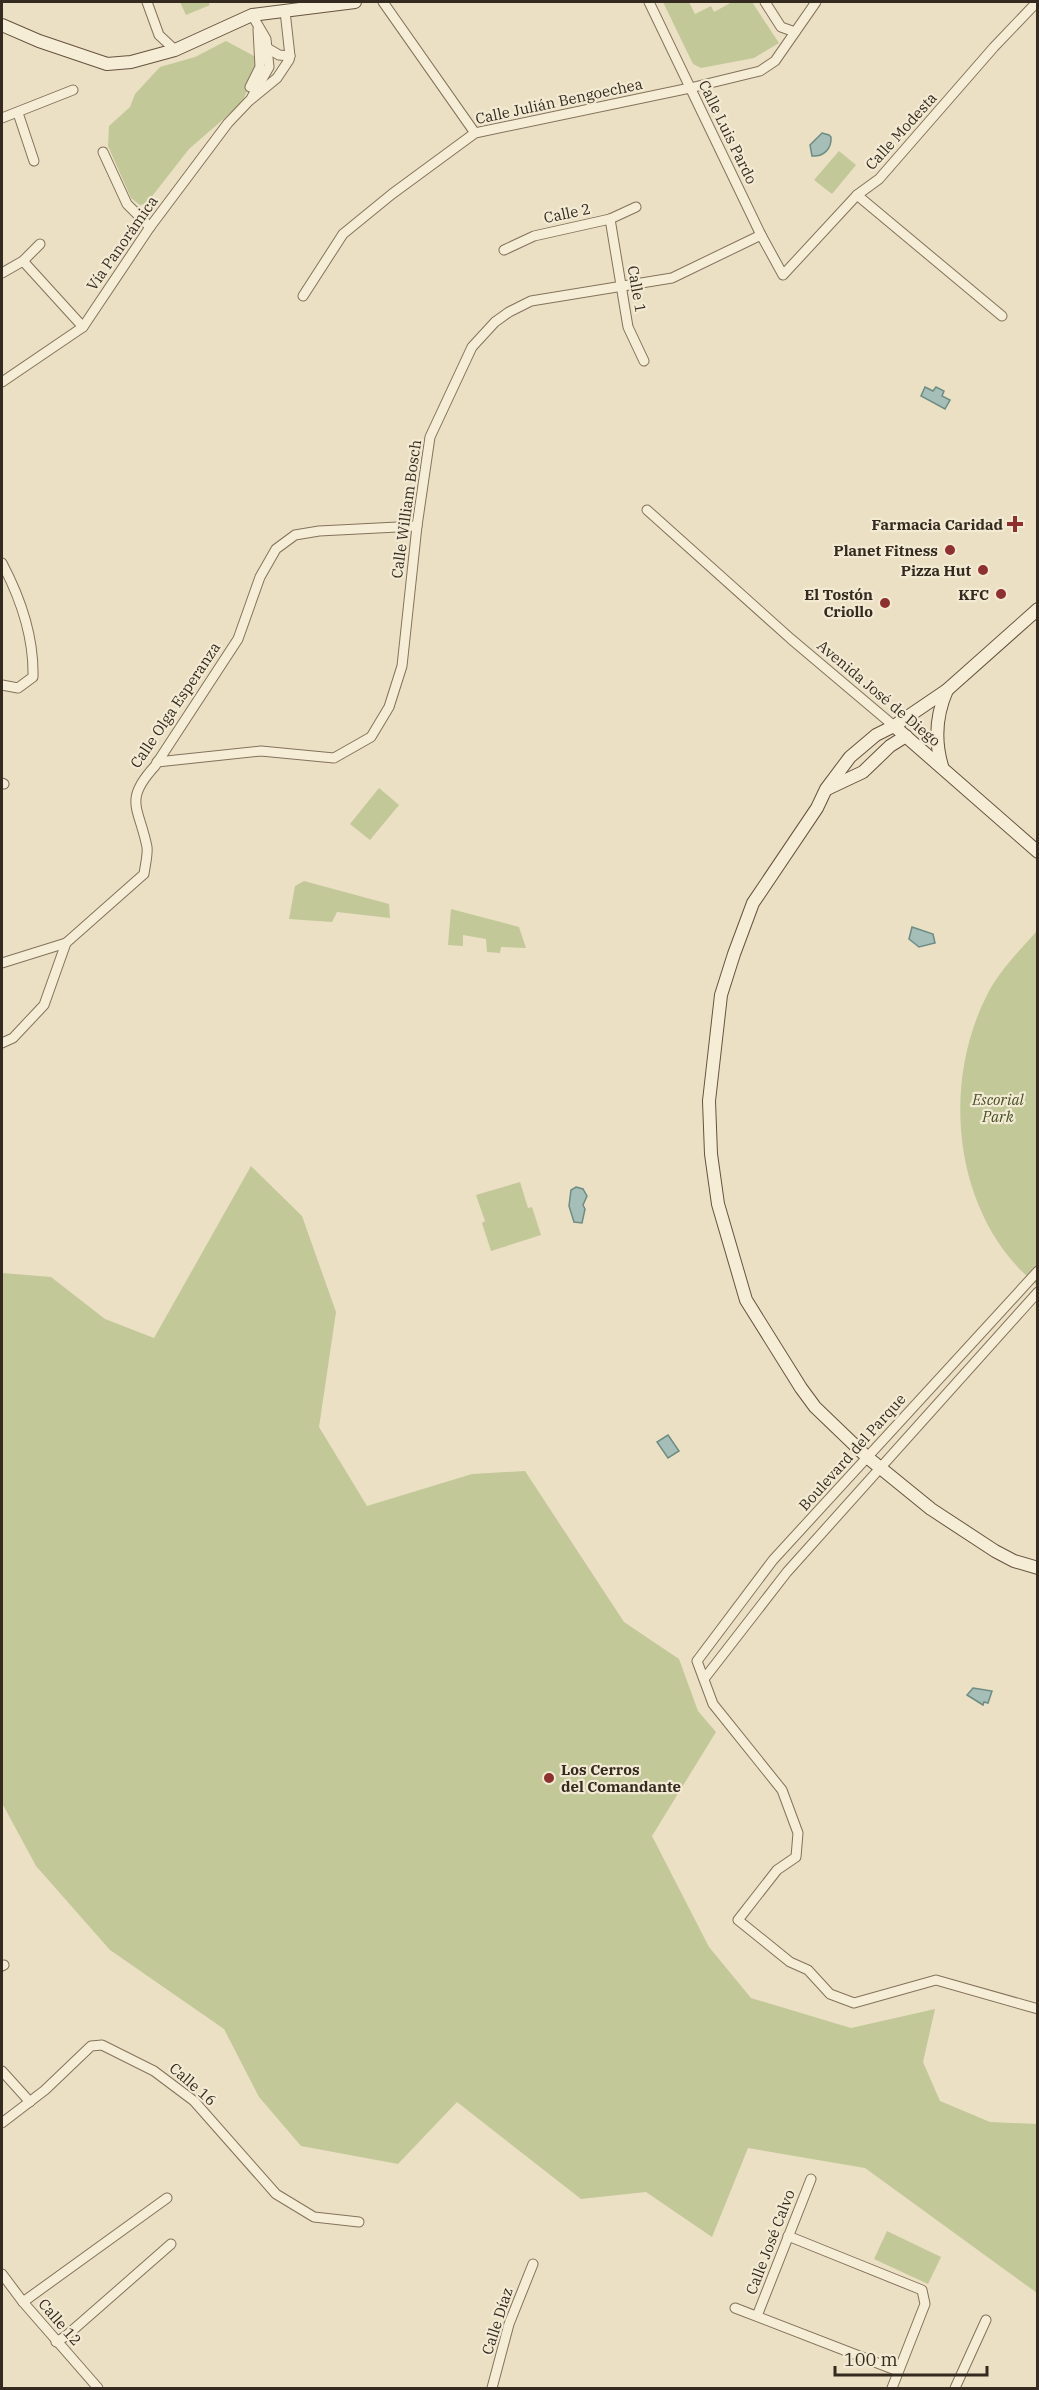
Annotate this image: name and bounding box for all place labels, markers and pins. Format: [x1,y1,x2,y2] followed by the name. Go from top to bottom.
[871,515,1004,534] place label: Farmacia Caridad
[1008,517,1022,531] marker: Farmacia Caridad
[833,541,938,560] place label: Planet Fitness
[943,543,957,557] marker: Planet Fitness
[901,561,971,580] place label: Pizza Hut
[976,563,990,577] marker: Pizza Hut
[804,585,873,621] place label: El Tostón Criollo
[958,585,989,604] place label: KFC
[994,587,1008,601] marker: KFC
[878,596,892,610] marker: El Tostón Criollo
[561,1760,681,1796] place label: Los Cerros del Comandante
[542,1771,556,1785] marker: Los Cerros del Comandante

